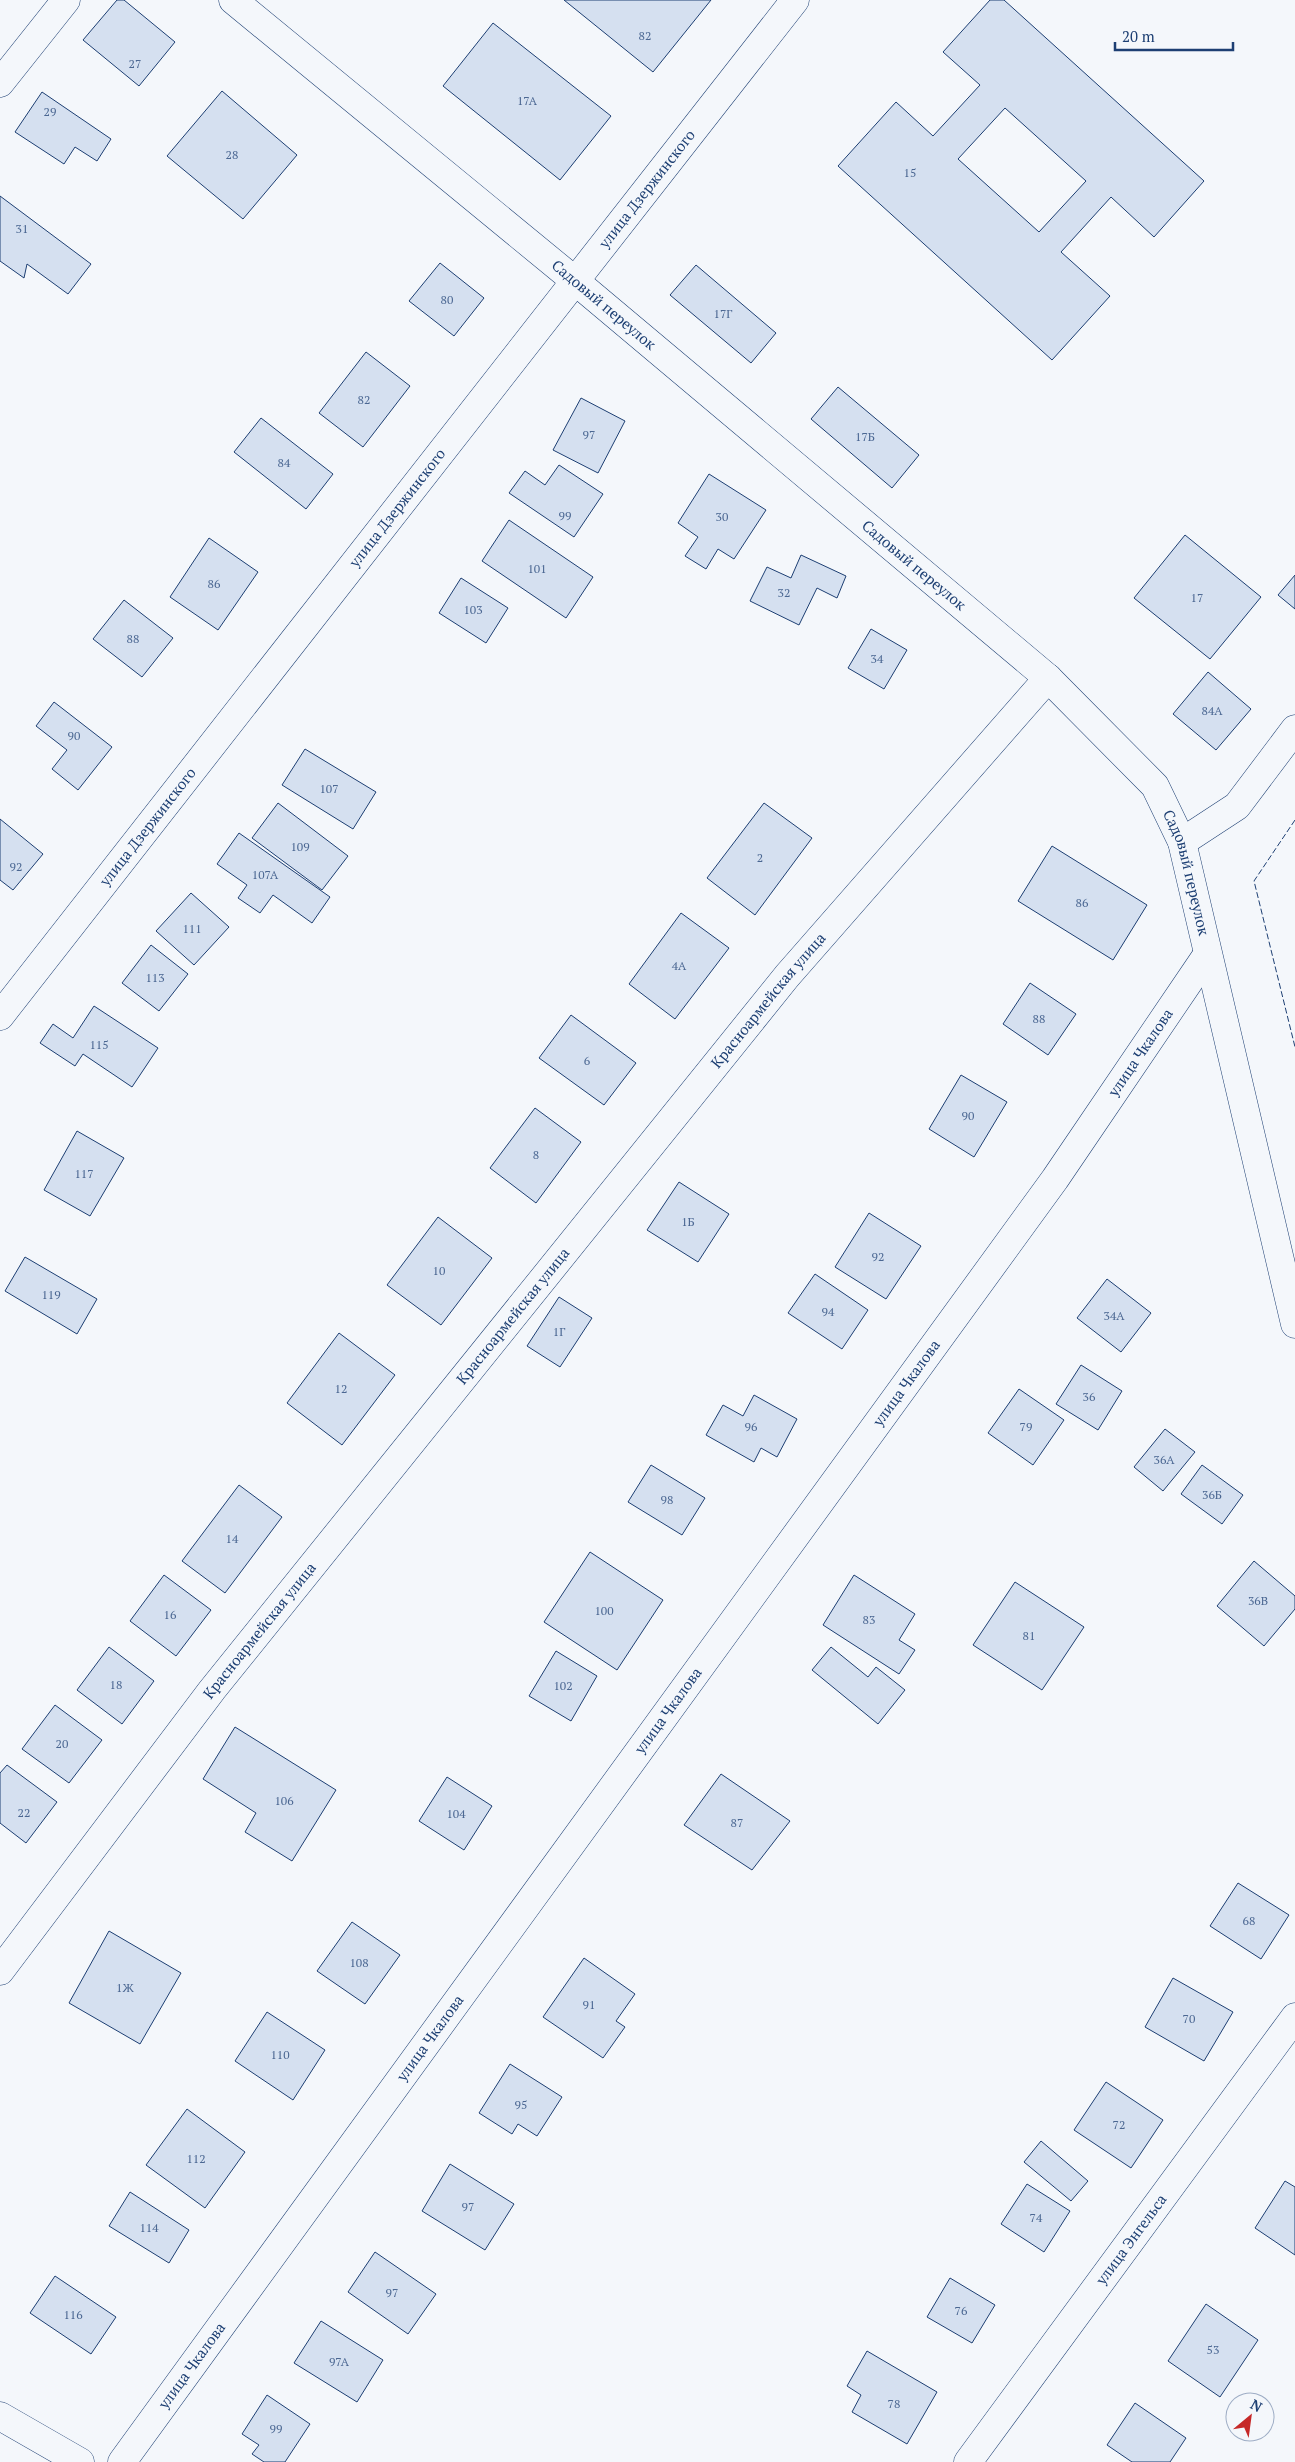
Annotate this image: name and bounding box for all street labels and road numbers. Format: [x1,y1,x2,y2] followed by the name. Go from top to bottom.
[593,125,699,253] street label: улица Дзержинского
[548,255,661,354] street label: Садовый переулок
[343,444,449,572] street label: улица Дзержинского
[858,515,972,615] street label: Садовый переулок
[94,763,200,891] street label: улица Дзержинского
[1159,806,1215,938] street label: Садовый переулок
[706,928,830,1072] street label: Красноармейская улица
[1102,1004,1177,1101] street label: улица Чкалова
[451,1243,574,1388] street label: Красноармейская улица
[867,1335,944,1431] street label: улица Чкалова
[198,1557,320,1703] street label: Красноармейская улица
[629,1663,706,1758] street label: улица Чкалова
[391,1990,468,2086] street label: улица Чкалова
[1090,2189,1171,2289] street label: улица Энгельса
[152,2318,230,2413] street label: улица Чкалова

